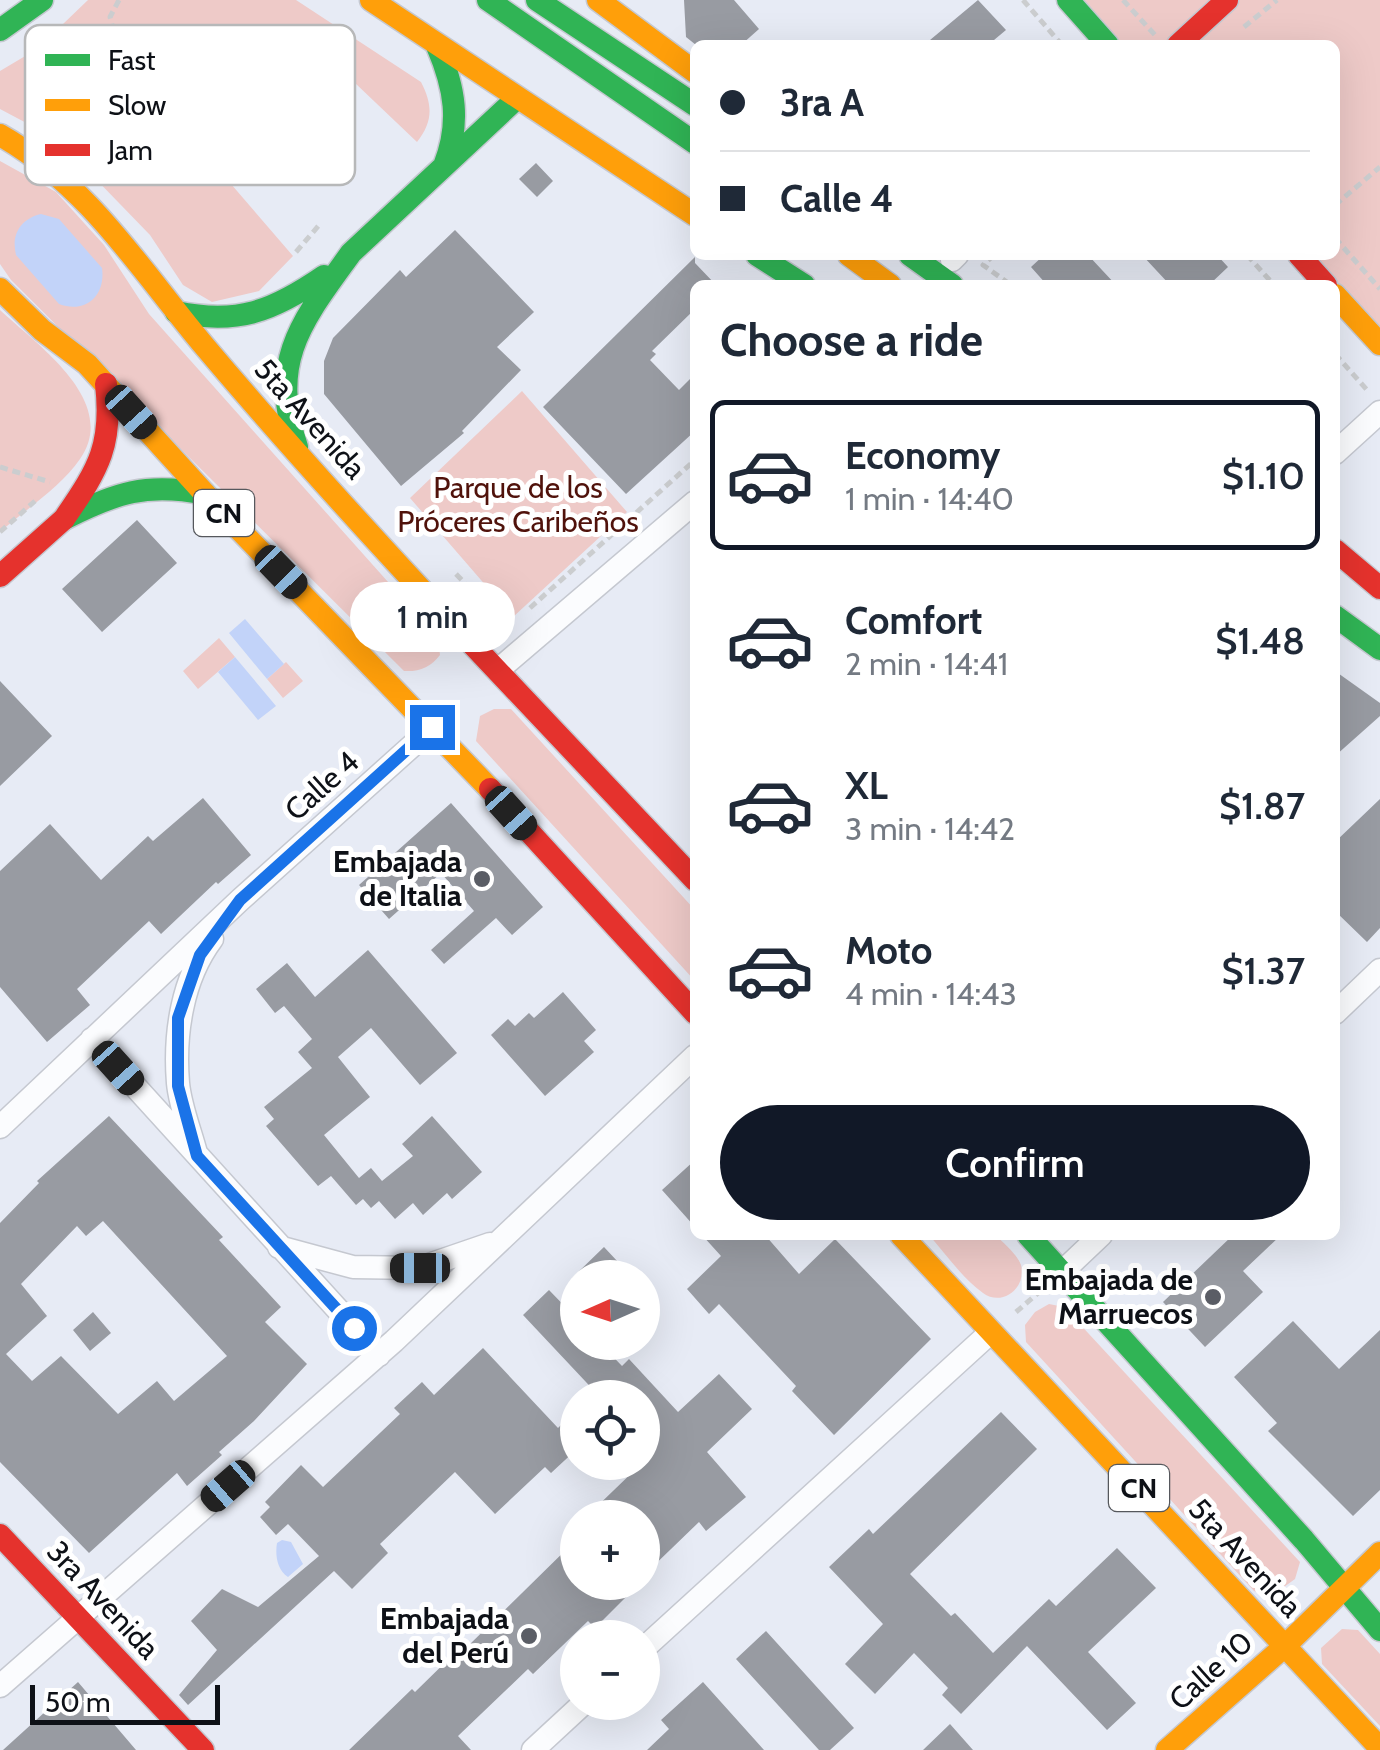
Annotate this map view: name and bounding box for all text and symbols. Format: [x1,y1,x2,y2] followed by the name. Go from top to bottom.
[25,25,355,185] legend
[108,43,156,77] text: Fast
[780,79,864,126] text: 3ra A
[108,88,166,122] text: Slow
[107,133,153,167] text: Jam
[780,175,894,222] text: Calle 4
[720,313,983,367] text: Choose a ride
[247,351,374,487] street label: 5ta Avenida
[100,380,162,444] car
[725,430,815,520] icon: car
[845,432,1000,479] text: Economy
[1222,452,1305,499] text: $1.10
[397,469,639,540] park label: Parque de los Próceres Caribeños
[845,479,1014,518] text: 1 min · 14:40
[194,490,254,536] road number: CN
[249,540,313,604] car
[350,582,514,652] callout: 1 min
[725,595,815,685] icon: car
[397,597,468,636] text: 1 min
[845,597,982,644] text: Comfort
[1215,617,1305,664] text: $1.48
[845,644,1008,683] text: 2 min · 14:41
[410,705,455,750] route end
[277,743,366,828] street label: Calle 4
[725,760,815,850] icon: car
[845,762,888,809] text: XL
[480,781,542,845] car
[1219,782,1305,829] text: $1.87
[845,809,1015,848] text: 3 min · 14:42
[333,843,462,914] place label: Embajada de Italia
[471,868,493,890] marker: Embajada de Italia
[725,925,815,1015] icon: car
[845,927,932,974] text: Moto
[1221,947,1305,994] text: $1.37
[845,974,1017,1013] text: 4 min · 14:43
[87,1036,149,1100] car
[720,1105,1310,1220] button: Confirm
[390,1253,450,1283] car
[560,1260,660,1360] north arrow
[560,1260,660,1720] map controls
[1024,1261,1193,1332] place label: Embajada de Marruecos
[1202,1286,1224,1308] marker: Embajada de Marruecos
[332,1306,377,1351] route start
[560,1380,660,1480] button: locate
[196,1455,260,1517] car
[1109,1465,1169,1511] road number: CN
[1181,1491,1310,1625] street label: 5ta Avenida
[560,1500,660,1600] button: +
[39,1533,168,1667] street label: 3ra Avenida
[380,1600,509,1671] place label: Embajada del Perú
[560,1620,660,1720] button: −
[1161,1624,1260,1718] street label: Calle 10
[518,1625,540,1647] marker: Embajada del Perú
[30,1680,220,1724] scale bar
[45,1685,111,1719] text: 50 m

